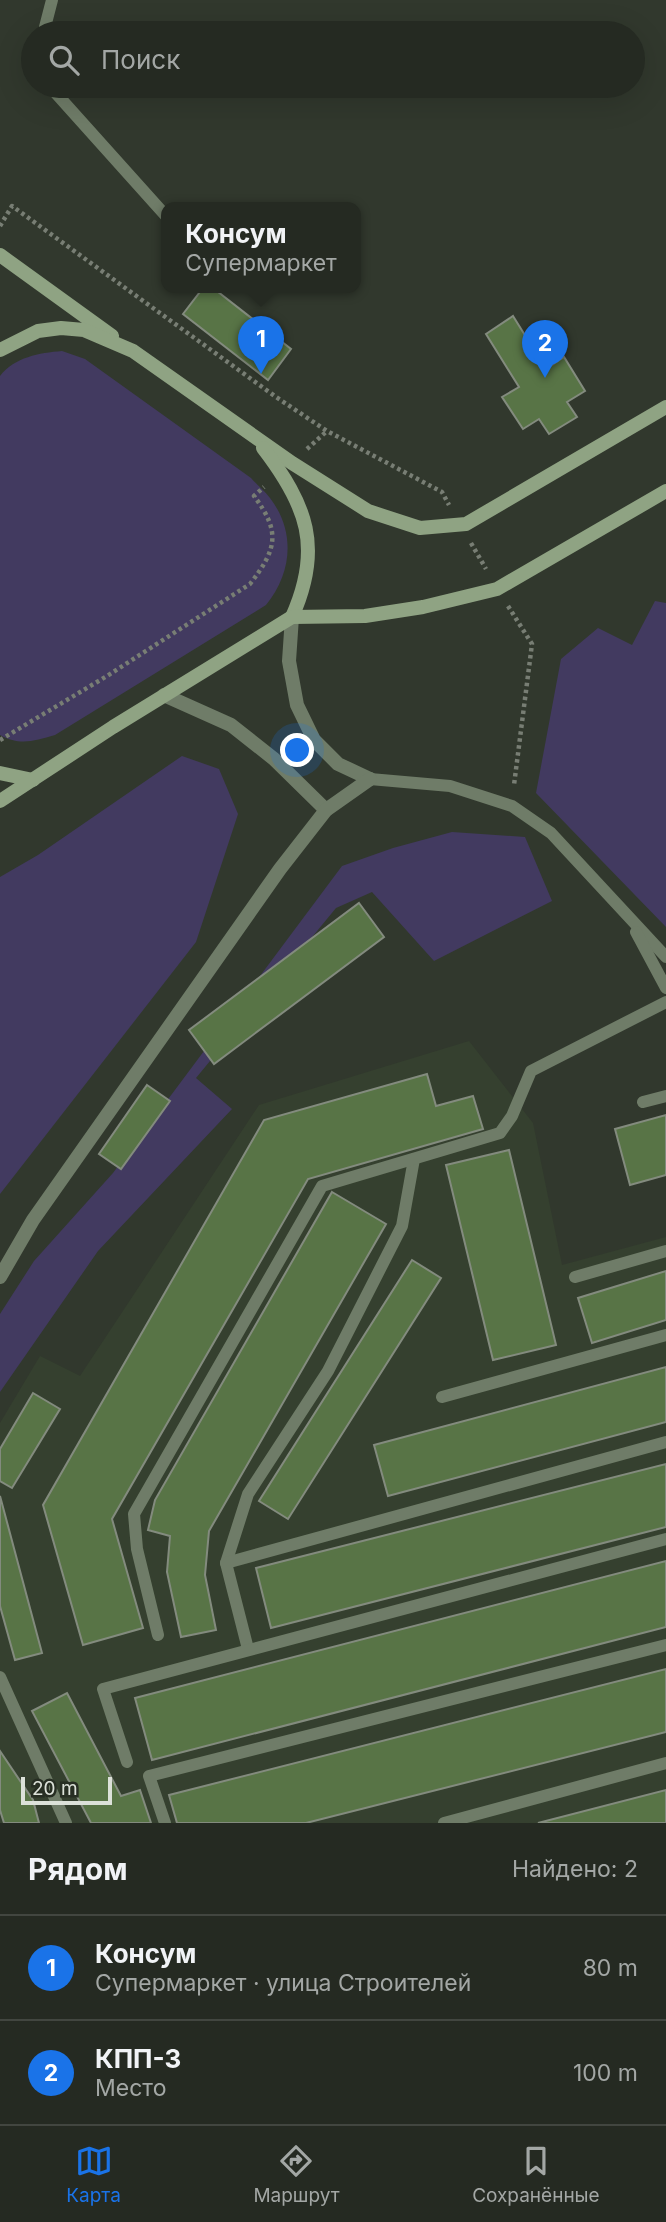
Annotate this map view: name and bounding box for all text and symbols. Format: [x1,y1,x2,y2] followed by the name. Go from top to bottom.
[21,21,645,98] search box
[45,41,83,79] icon: search
[101,44,180,75] text: Поиск
[161,202,361,293] popup
[185,218,287,249] text: Консум
[185,249,337,277] text: Супермаркет
[238,316,284,374] pin: 1
[522,320,568,378] pin: 2
[280,733,314,767] your location
[21,1774,112,1806] scale bar
[32,1777,78,1800] text: 20 m
[28,1851,128,1887] text: Рядом
[512,1855,638,1883] text: Найдено: 2
[95,1938,196,1969] text: Консум
[46,1954,56,1982] text: 1
[583,1954,638,1982] text: 80 m
[95,1969,471,1997] text: Супермаркет · улица Строителей
[95,2043,181,2074] text: КПП-3
[44,2059,58,2087] text: 2
[573,2059,638,2087] text: 100 m
[95,2074,166,2102] text: Место
[66,2142,121,2207] tab: Карта
[253,2142,340,2207] tab: Маршрут
[472,2142,600,2207] tab: Сохранённые

